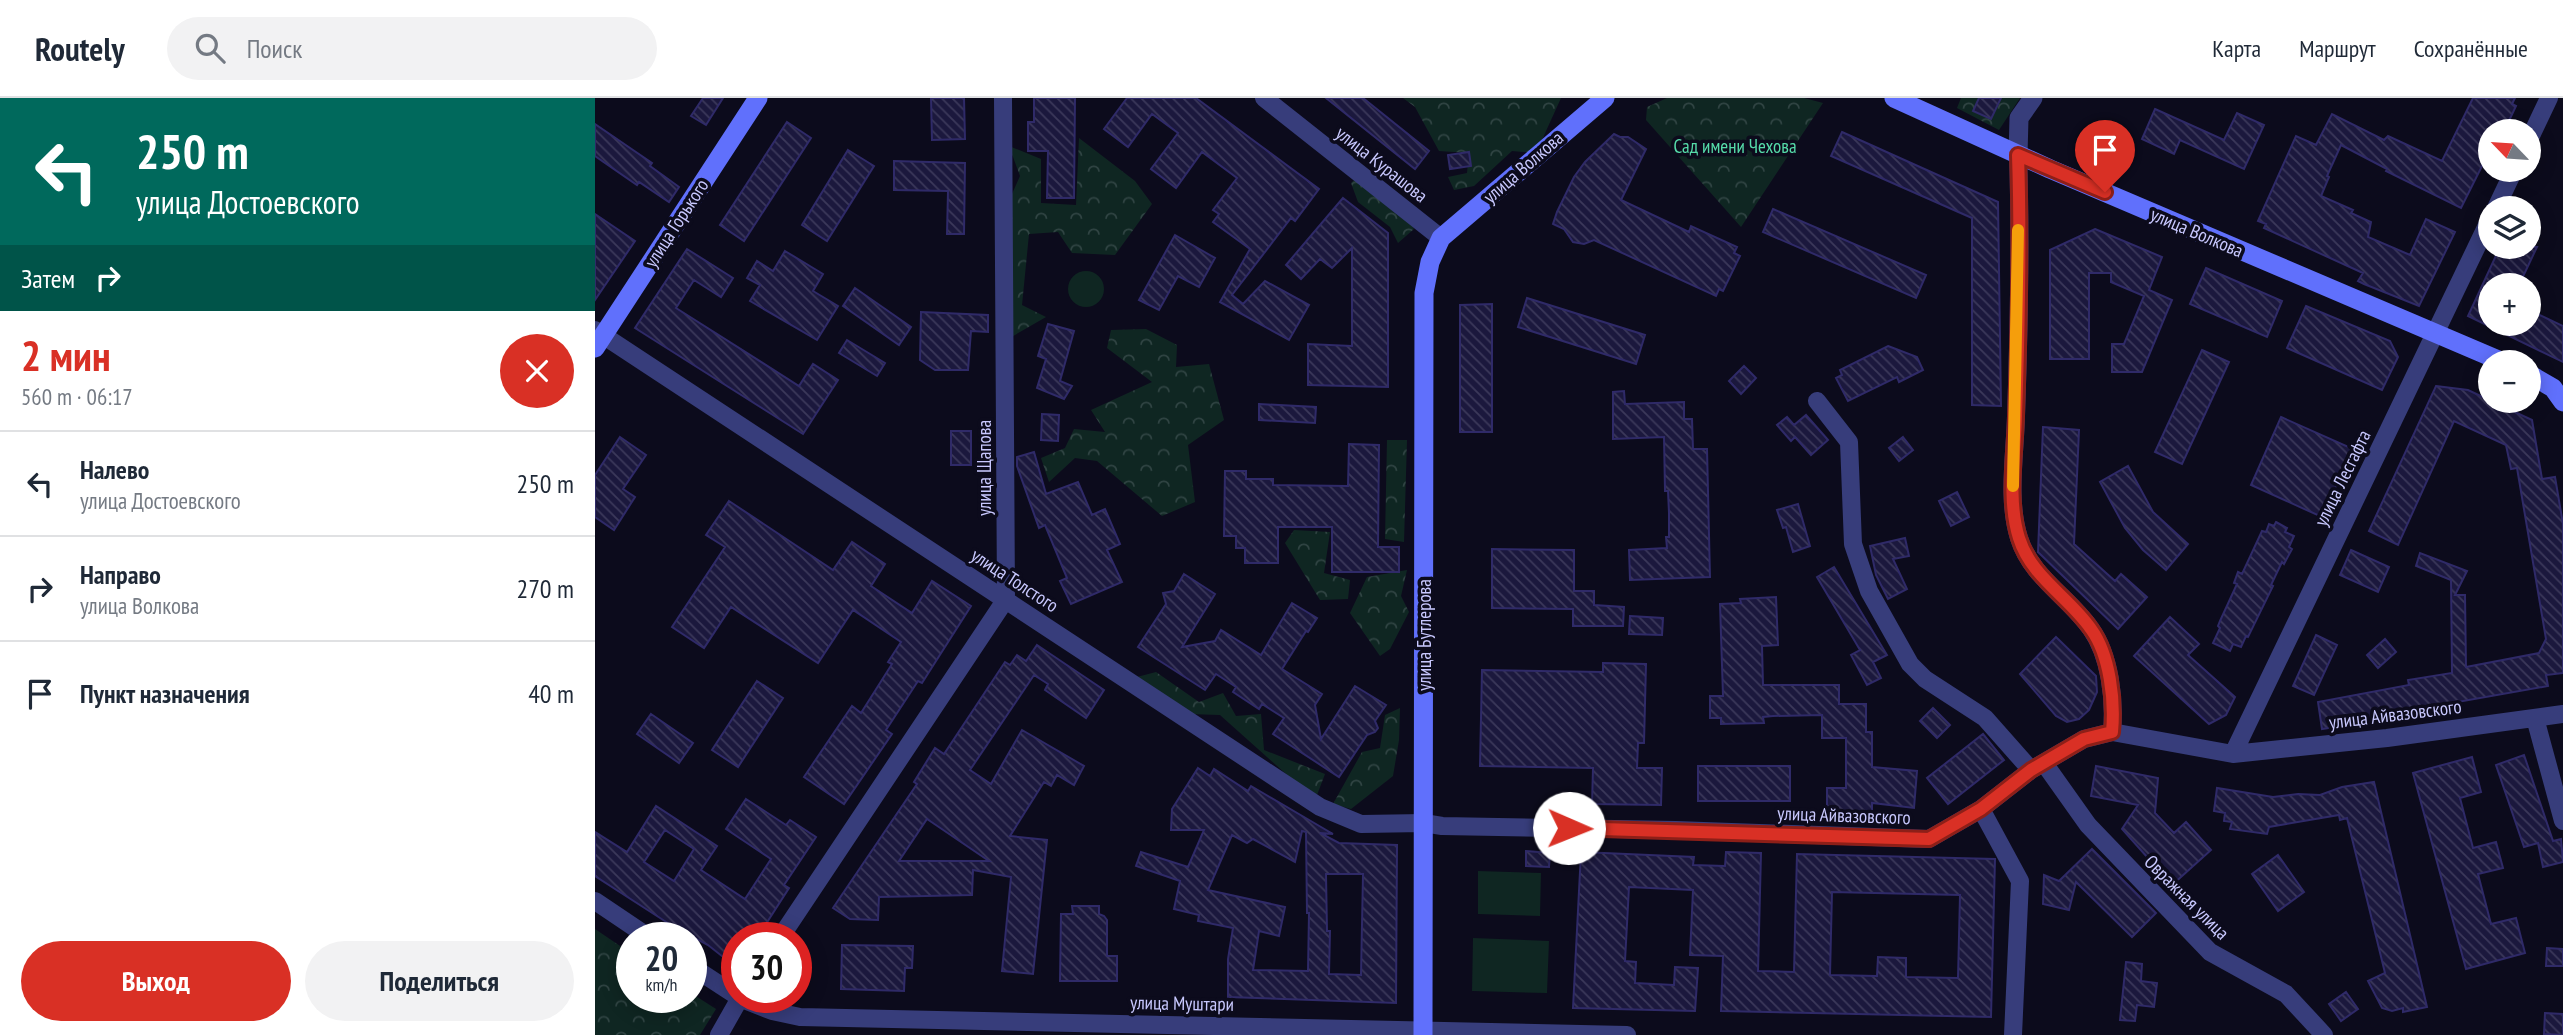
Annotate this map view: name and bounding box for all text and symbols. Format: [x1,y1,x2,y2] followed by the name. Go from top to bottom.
[167,17,657,80] search box
[35,27,125,70] text: Routely
[191,29,229,67] icon: search
[247,32,302,65] text: Поиск
[2212,33,2261,64] text: Карта
[2299,33,2376,64] text: Маршрут
[2414,33,2528,64] text: Сохранённые
[136,119,249,183] text: 250 m
[2478,119,2541,182] north arrow
[2478,119,2541,413] map controls
[2075,120,2135,192] pin
[1331,121,1433,207] street label: улица Курашова
[21,126,112,217] icon: left
[1478,126,1568,208] street label: улица Волкова
[2086,131,2124,169] icon: arrive
[1673,134,1797,158] park label: Сад имени Чехова
[639,174,713,272] street label: улица Горького
[136,181,360,223] text: улица Достоевского
[2478,196,2541,259] button: layers
[2147,202,2247,262] street label: улица Волкова
[89,259,127,297] icon: right
[21,262,75,295] text: Затем
[2478,273,2541,336] button: +
[21,328,111,383] text: 2 мин
[500,334,574,408] button: close
[2478,350,2541,413] button: −
[21,382,133,411] text: 560 m · 06:17
[972,420,996,516] street label: улица Щапова
[2308,426,2376,530] street label: улица Лесгафта
[80,453,149,486] text: Налево
[21,465,59,503] icon: left
[516,467,574,500] text: 250 m
[80,486,241,515] text: улица Достоевского
[967,543,1063,617] street label: улица Толстого
[80,558,161,591] text: Направо
[21,570,59,608] icon: right
[516,572,574,605] text: 270 m
[1412,579,1436,691] street label: улица Бутлерова
[80,591,199,620] text: улица Волкова
[21,675,59,713] icon: arrive
[80,677,250,710] text: Пункт назначения
[528,677,574,710] text: 40 m
[2327,694,2463,734] street label: улица Айвазовского
[1532,791,1606,865] position arrow
[1777,801,1911,829] street label: улица Айвазовского
[2140,850,2234,944] street label: Овражная улица
[721,922,812,1013] speed limit sign: 30
[645,935,678,981] text: 20
[21,941,291,1021] button: Выход
[305,941,574,1021] button: Поделиться
[646,973,677,996] text: km/h
[1130,990,1234,1016] street label: улица Муштари

